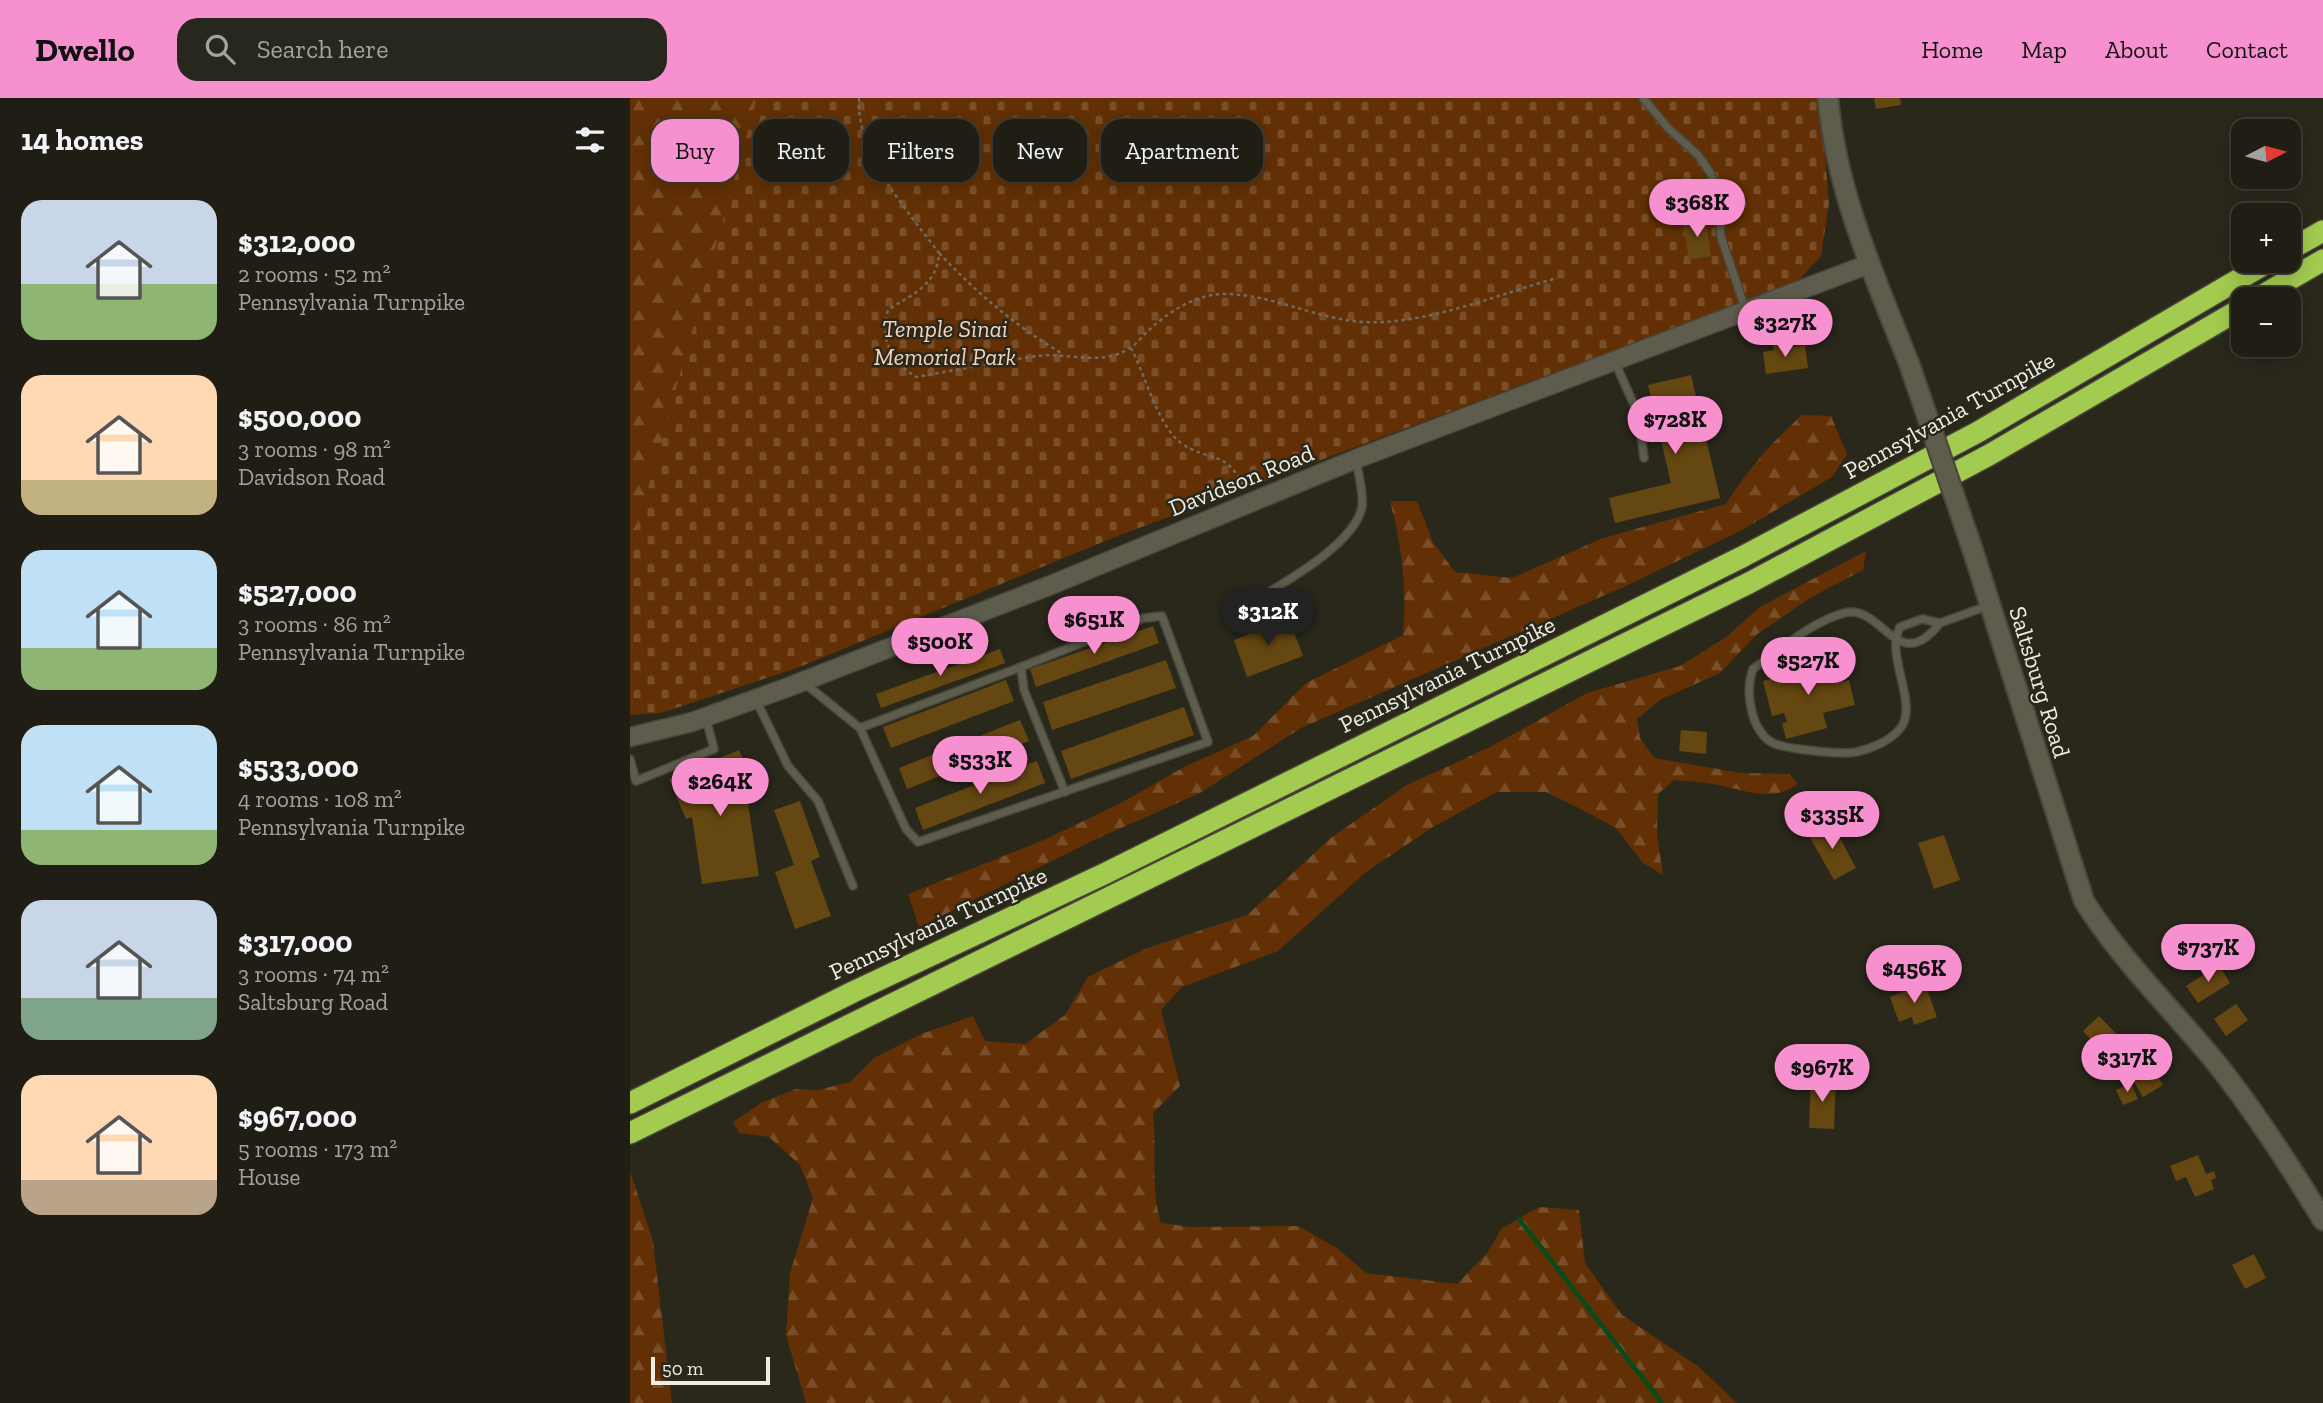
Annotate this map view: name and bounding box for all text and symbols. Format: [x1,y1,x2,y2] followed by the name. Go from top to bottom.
[177,18,667,81] search box
[35,30,135,69] text: Dwello
[201,30,239,68] icon: search
[257,33,388,65] text: Search here
[1921,35,1983,64] text: Home
[2021,35,2067,64] text: Map
[2105,35,2168,64] text: About
[2206,35,2288,64] text: Contact
[651,119,739,182] chip: Buy
[753,119,849,182] chip: Rent
[863,119,979,182] chip: Filters
[993,119,1087,182] chip: New
[1101,119,1263,182] chip: Apartment
[2231,119,2301,189] north arrow
[2231,119,2301,357] map controls
[571,121,609,159] icon: filters
[21,122,144,158] text: 14 homes
[1648,180,1746,239] pin: $368K
[1665,188,1729,216] text: $368K
[2231,203,2301,273] button: +
[238,224,355,260] text: $312,000
[77,228,161,312] icon: home
[238,260,390,288] text: 2 rooms · 52 m²
[2231,287,2301,357] button: −
[238,288,465,316] text: Pennsylvania Turnpike
[1736,300,1834,359] pin: $327K
[1754,308,1816,336] text: $327K
[874,314,1017,371] park label: Temple Sinai Memorial Park
[1838,345,2060,485] street label: Pennsylvania Turnpike
[1626,396,1724,456] pin: $728K
[238,399,361,435] text: $500,000
[77,403,161,487] icon: home
[1644,405,1706,433] text: $728K
[238,435,391,463] text: 3 rooms · 98 m²
[1164,438,1318,522] street label: Davidson Road
[238,463,385,491] text: Davidson Road
[238,574,357,610] text: $527,000
[77,578,161,662] icon: home
[1219,588,1317,648] pin: $312K
[1045,596,1143,656] pin: $651K
[1238,597,1298,625] text: $312K
[2003,603,2077,761] street label: Saltsburg Road
[1064,605,1124,633] text: $651K
[1334,609,1560,739] street label: Pennsylvania Turnpike
[238,610,391,638] text: 3 rooms · 86 m²
[891,618,989,678] pin: $500K
[907,627,973,655] text: $500K
[238,638,465,666] text: Pennsylvania Turnpike
[1759,638,1857,697] pin: $527K
[1777,646,1839,674] text: $527K
[931,736,1029,796] pin: $533K
[948,745,1012,773] text: $533K
[238,749,359,785] text: $533,000
[77,753,161,837] icon: home
[671,758,769,818] pin: $264K
[688,767,752,795] text: $264K
[238,785,402,813] text: 4 rooms · 108 m²
[1783,792,1881,851] pin: $335K
[1800,800,1864,828] text: $335K
[238,813,465,841] text: Pennsylvania Turnpike
[825,860,1051,986] street label: Pennsylvania Turnpike
[238,924,352,960] text: $317,000
[2159,924,2257,984] pin: $737K
[77,928,161,1012] icon: home
[2177,933,2239,961] text: $737K
[1865,946,1963,1005] pin: $456K
[1882,954,1946,982] text: $456K
[238,960,389,988] text: 3 rooms · 74 m²
[238,988,388,1016] text: Saltsburg Road
[2078,1034,2176,1094] pin: $317K
[2097,1043,2157,1071] text: $317K
[1773,1044,1871,1104] pin: $967K
[1791,1053,1853,1081] text: $967K
[238,1099,357,1135] text: $967,000
[77,1103,161,1187] icon: home
[238,1135,397,1163] text: 5 rooms · 173 m²
[238,1163,300,1191] text: House
[651,1354,770,1386] scale bar
[662,1357,703,1380] text: 50 m

